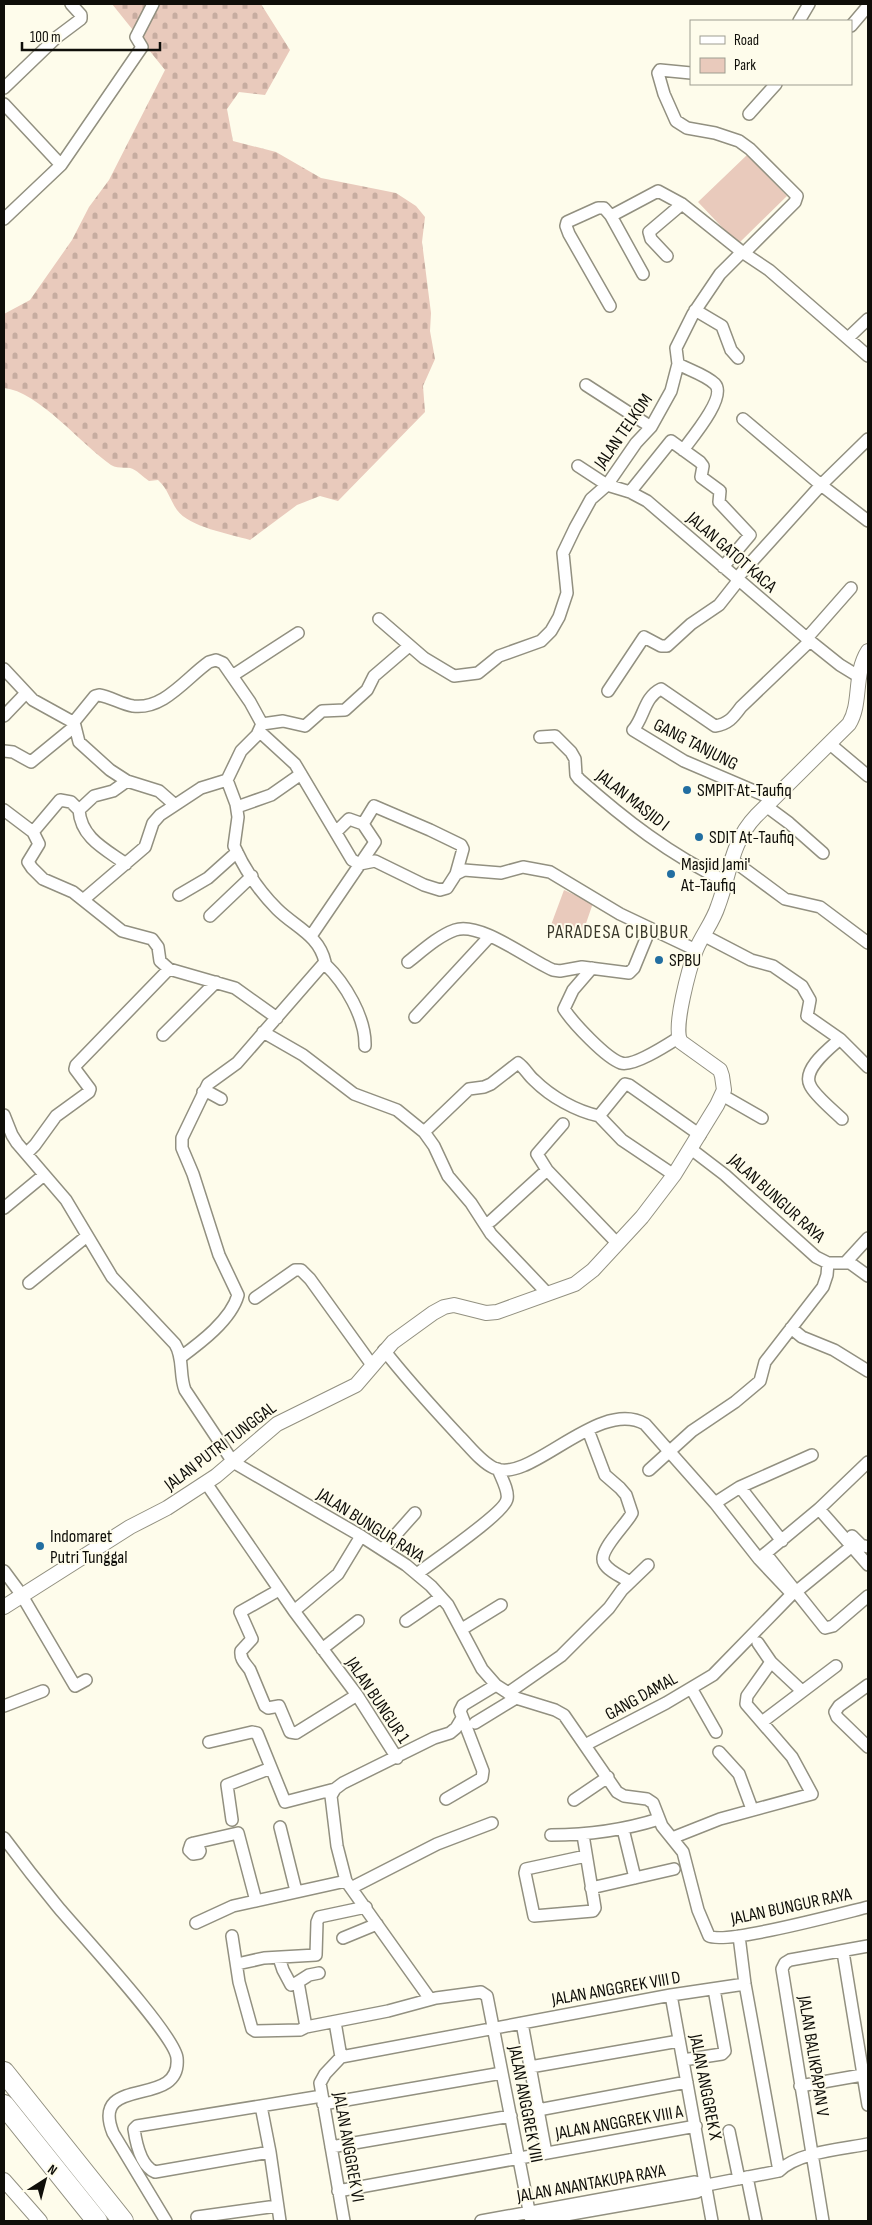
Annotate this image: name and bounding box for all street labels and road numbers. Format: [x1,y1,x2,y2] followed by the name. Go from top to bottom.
[589,390,657,474] street label: JALAN TELKOM
[682,507,781,597] street label: JALAN GATOT KACA
[650,714,742,775] street label: GANG TANJUNG
[591,765,673,835] street label: JALAN MASJID I
[723,1149,829,1247] street label: JALAN BUNGUR RAYA
[160,1397,281,1496] street label: JALAN PUTRI TUNGGAL
[312,1483,429,1567] street label: JALAN BUNGUR RAYA
[341,1652,414,1748] street label: JALAN BUNGUR 1
[602,1668,681,1725] street label: GANG DAMAL
[728,1883,854,1930] street label: JALAN BUNGUR RAYA
[549,1967,682,2010] street label: JALAN ANGGREK VIII D
[793,1993,833,2118] street label: JALAN BALIKPAPAN V
[685,2031,726,2142] street label: JALAN ANGGREK X
[504,2043,547,2164] street label: JALAN ANGGREK VIII
[328,2089,369,2204] street label: JALAN ANGGREK VI
[553,2101,685,2144] street label: JALAN ANGGREK VIII A
[514,2160,667,2207] street label: JALAN ANANTAKUPA RAYA

